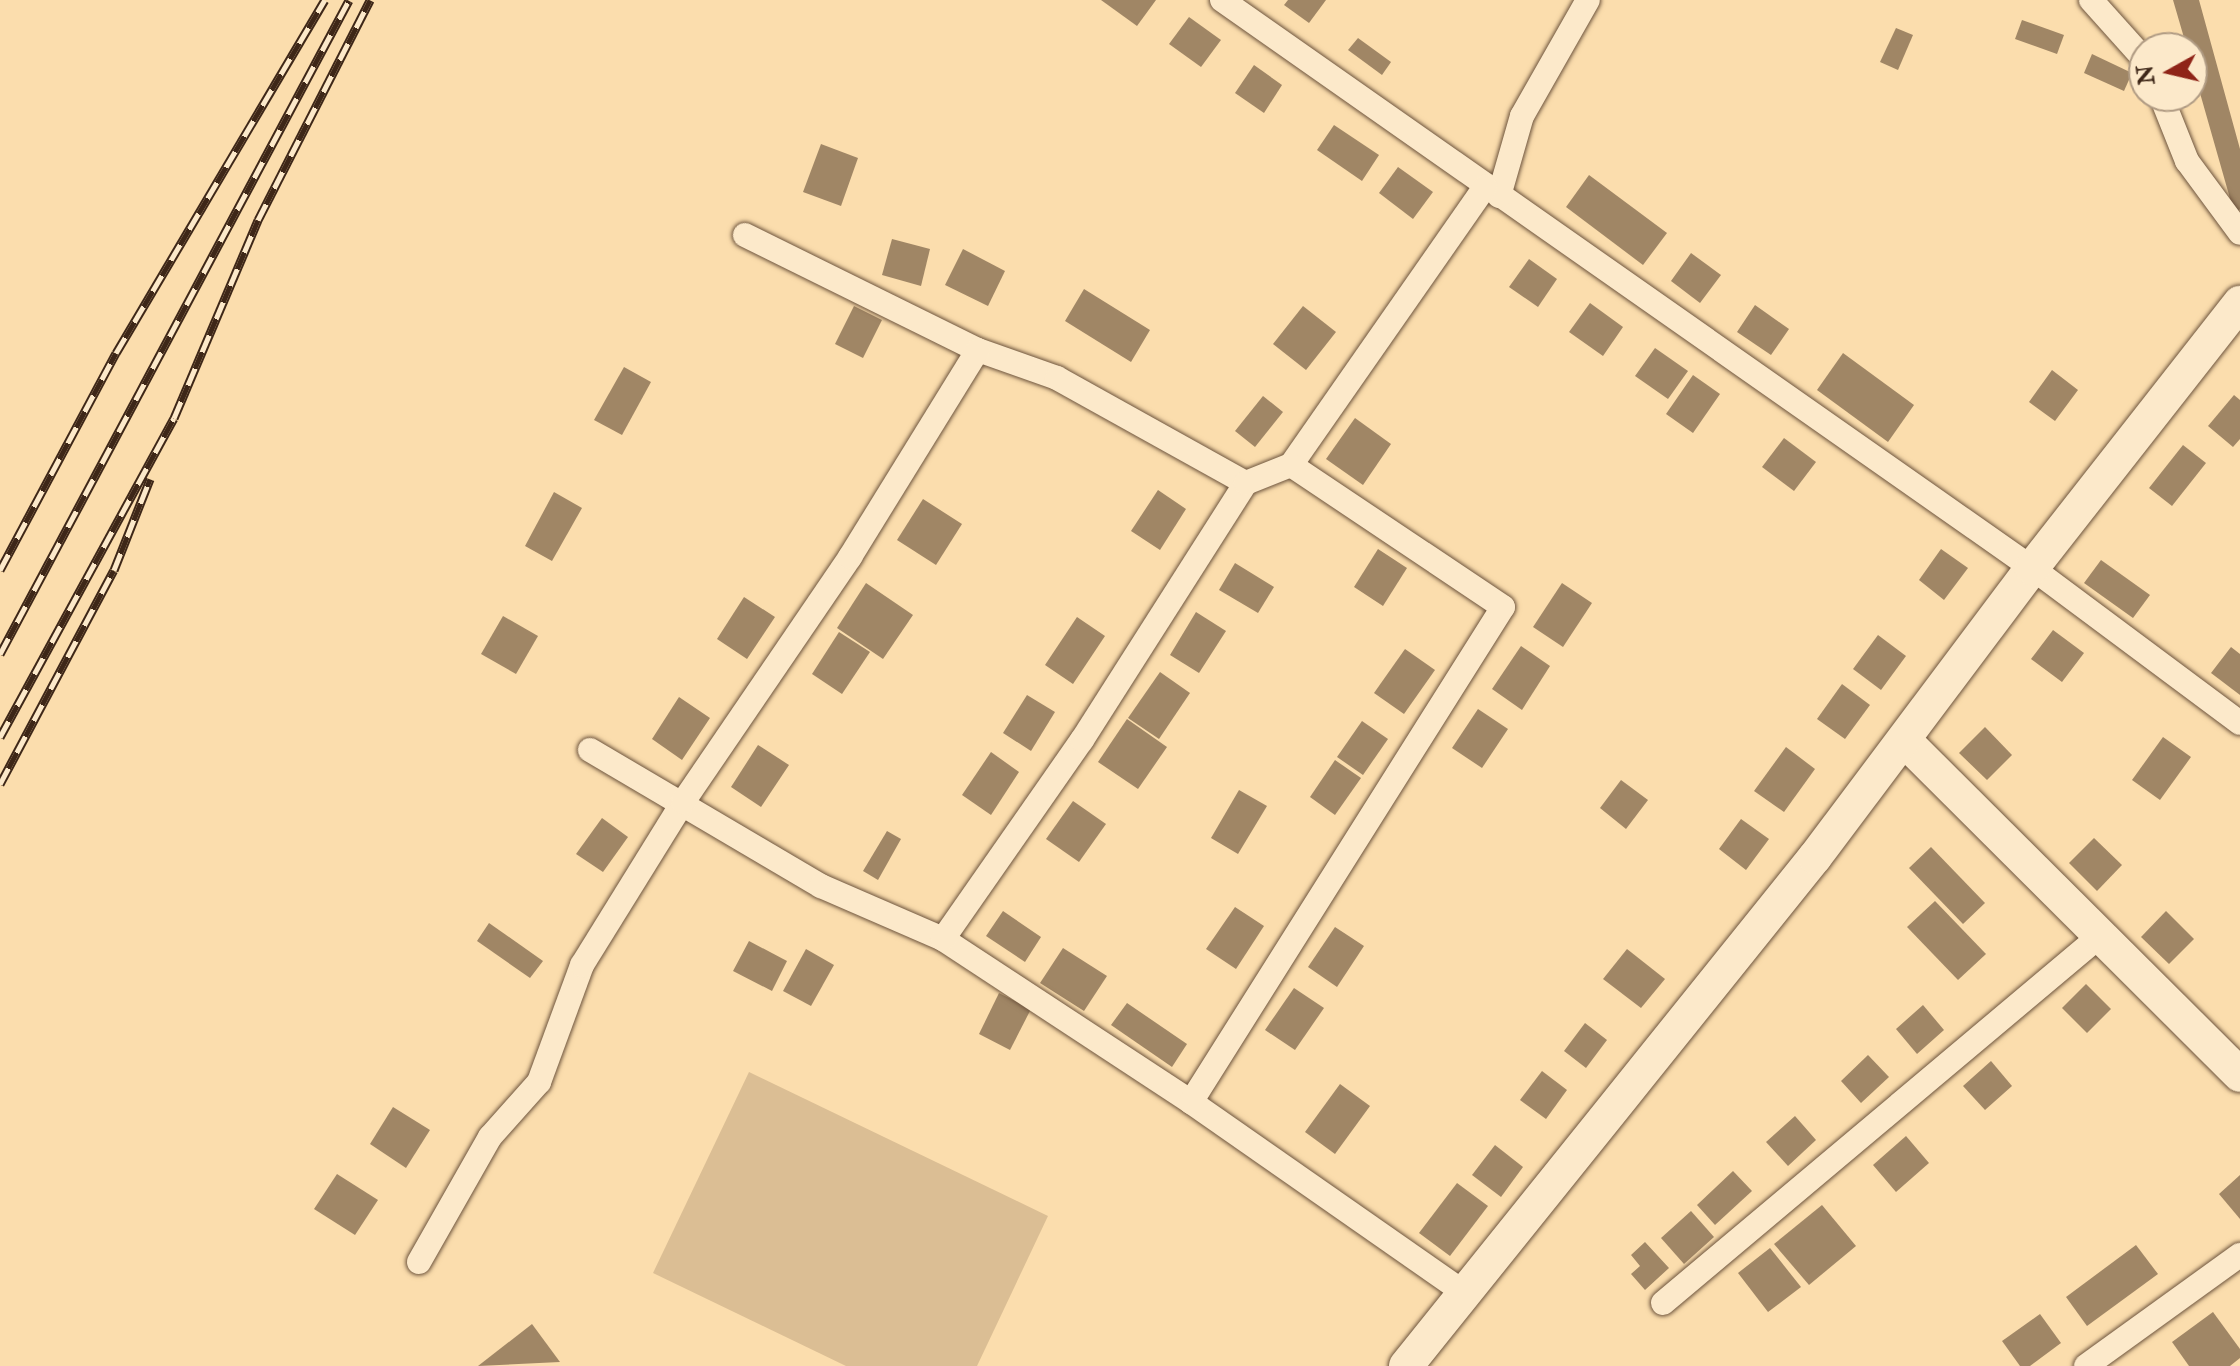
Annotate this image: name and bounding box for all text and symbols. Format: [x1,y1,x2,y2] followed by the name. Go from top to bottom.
[2128,32,2208,112] north arrow
[2131,63,2161,87] text: N

